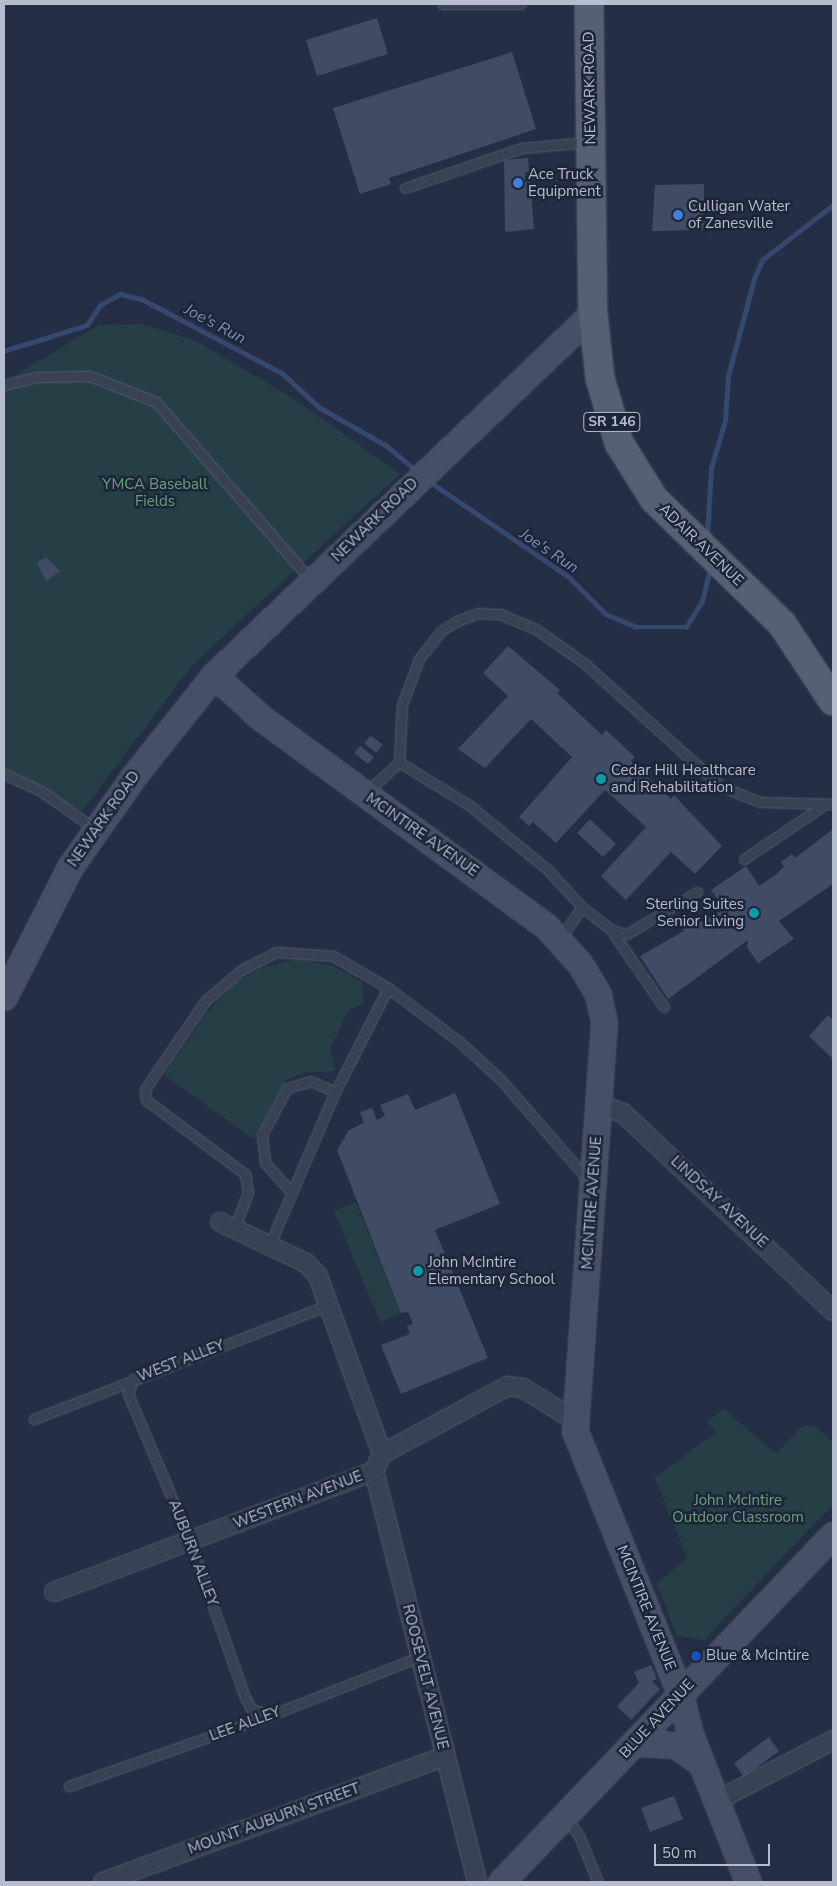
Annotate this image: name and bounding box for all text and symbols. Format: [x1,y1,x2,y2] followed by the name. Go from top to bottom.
[580,31,600,145] street label: NEWARK ROAD
[528,165,601,200] place label: Ace Truck Equipment
[512,177,524,189] marker: Ace Truck Equipment
[688,197,790,232] place label: Culligan Water of Zanesville
[672,209,684,221] marker: Culligan Water of Zanesville
[181,300,249,348] water label: Joe's Run
[583,411,641,434] road number: SR 146
[328,474,422,566] street label: NEWARK ROAD
[102,475,208,510] park label: YMCA Baseball Fields
[655,500,747,590] street label: ADAIR AVENUE
[516,524,582,578] water label: Joe's Run
[611,761,756,796] place label: Cedar Hill Healthcare and Rehabilitation
[64,768,144,870] street label: NEWARK ROAD
[595,773,607,785] marker: Cedar Hill Healthcare and Rehabilitation
[362,789,482,881] street label: MCINTIRE AVENUE
[646,895,744,930] place label: Sterling Suites Senior Living
[748,907,760,919] marker: Sterling Suites Senior Living
[578,1136,606,1270] street label: MCINTIRE AVENUE
[667,1152,771,1252] street label: LINDSAY AVENUE
[428,1253,555,1288] place label: John McIntire Elementary School
[412,1265,424,1277] marker: John McIntire Elementary School
[135,1336,227,1386] street label: WEST ALLEY
[231,1467,365,1533] street label: WESTERN AVENUE
[672,1491,804,1526] park label: John McIntire Outdoor Classroom
[164,1497,222,1609] street label: AUBURN ALLEY
[613,1543,679,1673] street label: MCINTIRE AVENUE
[398,1603,452,1751] street label: ROOSEVELT AVENUE
[706,1647,809,1665] place label: Blue & McIntire
[690,1650,702,1662] marker: Blue & McIntire
[616,1676,698,1762] street label: BLUE AVENUE
[207,1703,283,1745] street label: LEE ALLEY
[186,1780,362,1858] street label: MOUNT AUBURN STREET
[657,1834,773,1866] scale bar
[662,1843,697,1863] text: 50 m

